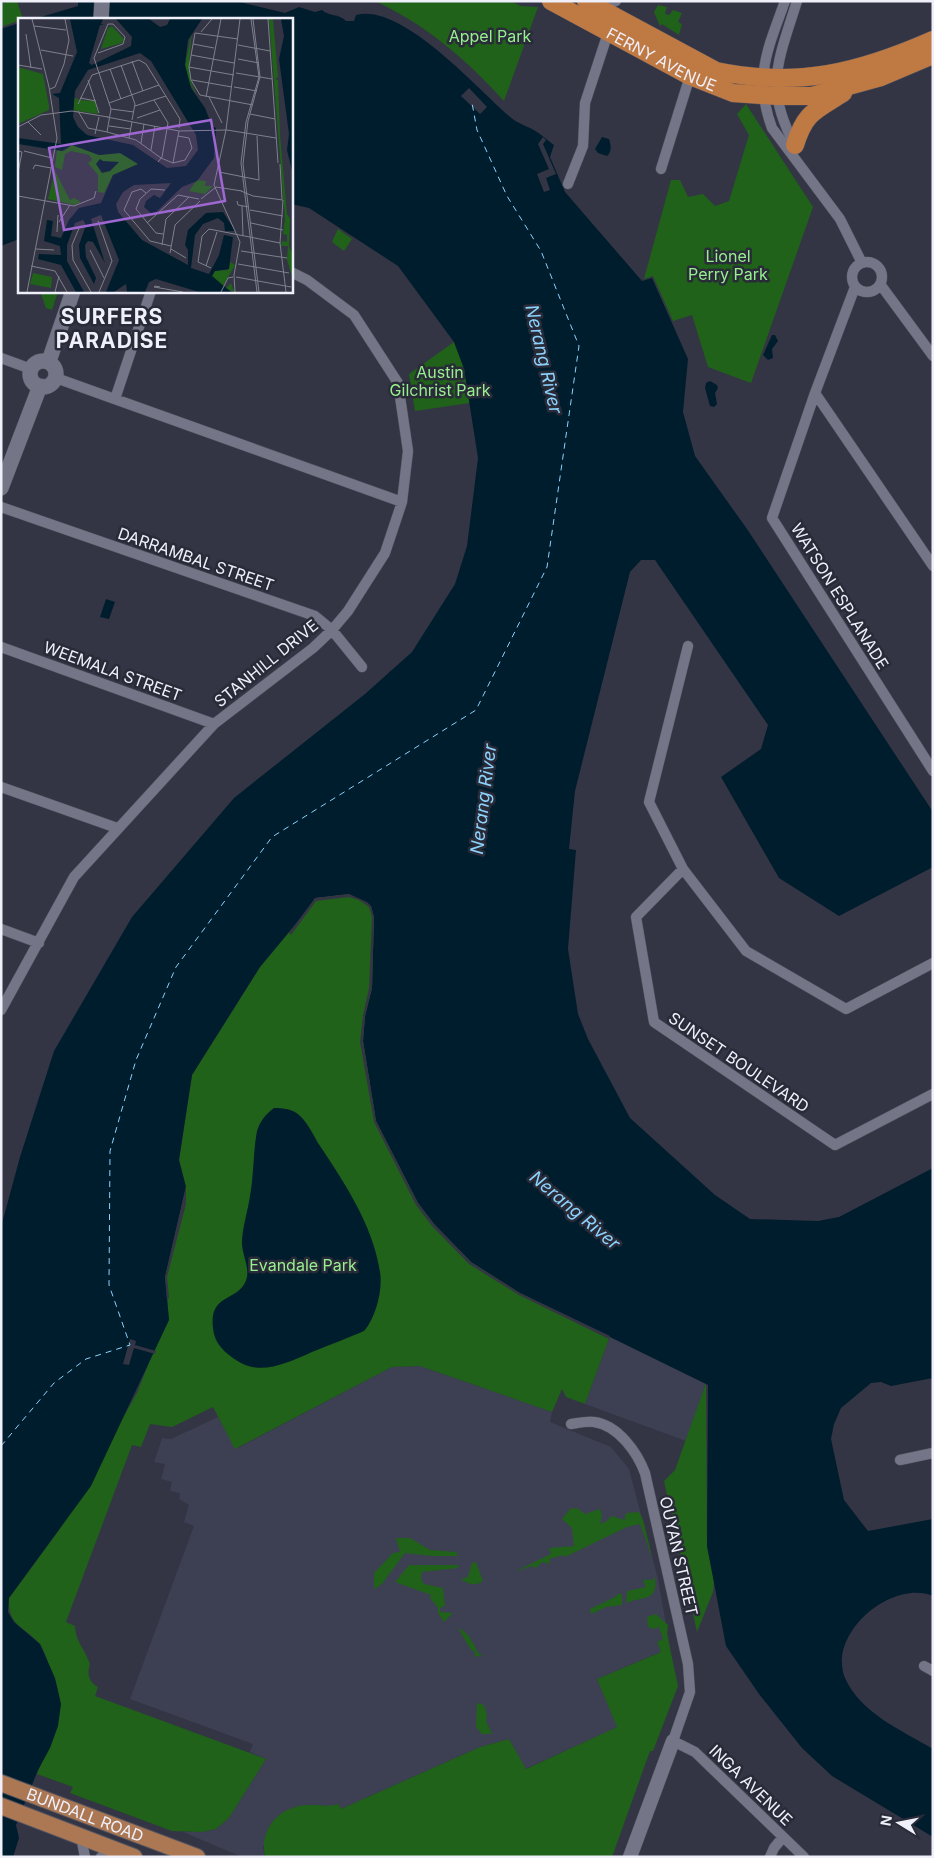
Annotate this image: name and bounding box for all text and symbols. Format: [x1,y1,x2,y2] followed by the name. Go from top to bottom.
[18,18,292,292] inset map
[603,23,719,95] street label: FERNY AVENUE
[449,26,532,46] park label: Appel Park
[688,246,768,284] park label: Lionel Perry Park
[521,303,567,417] water label: Nerang River
[56,304,168,353] district label: SURFERS PARADISE
[390,362,491,400] park label: Austin Gilchrist Park
[787,519,893,673] street label: WATSON ESPLANADE
[115,523,277,595] street label: DARRAMBAL STREET
[210,615,322,711] street label: STANHILL DRIVE
[41,637,185,705] street label: WEEMALA STREET
[466,741,500,855] water label: Nerang River
[665,1008,813,1116] street label: SUNSET BOULEVARD
[526,1166,625,1255] water label: Nerang River
[249,1255,357,1275] park label: Evandale Park
[656,1494,702,1618] street label: OUYAN STREET
[705,1740,797,1830] street label: INGA AVENUE
[24,1784,147,1846] street label: BUNDALL ROAD
[874,1798,924,1848] north arrow
[876,1814,895,1827] text: N

